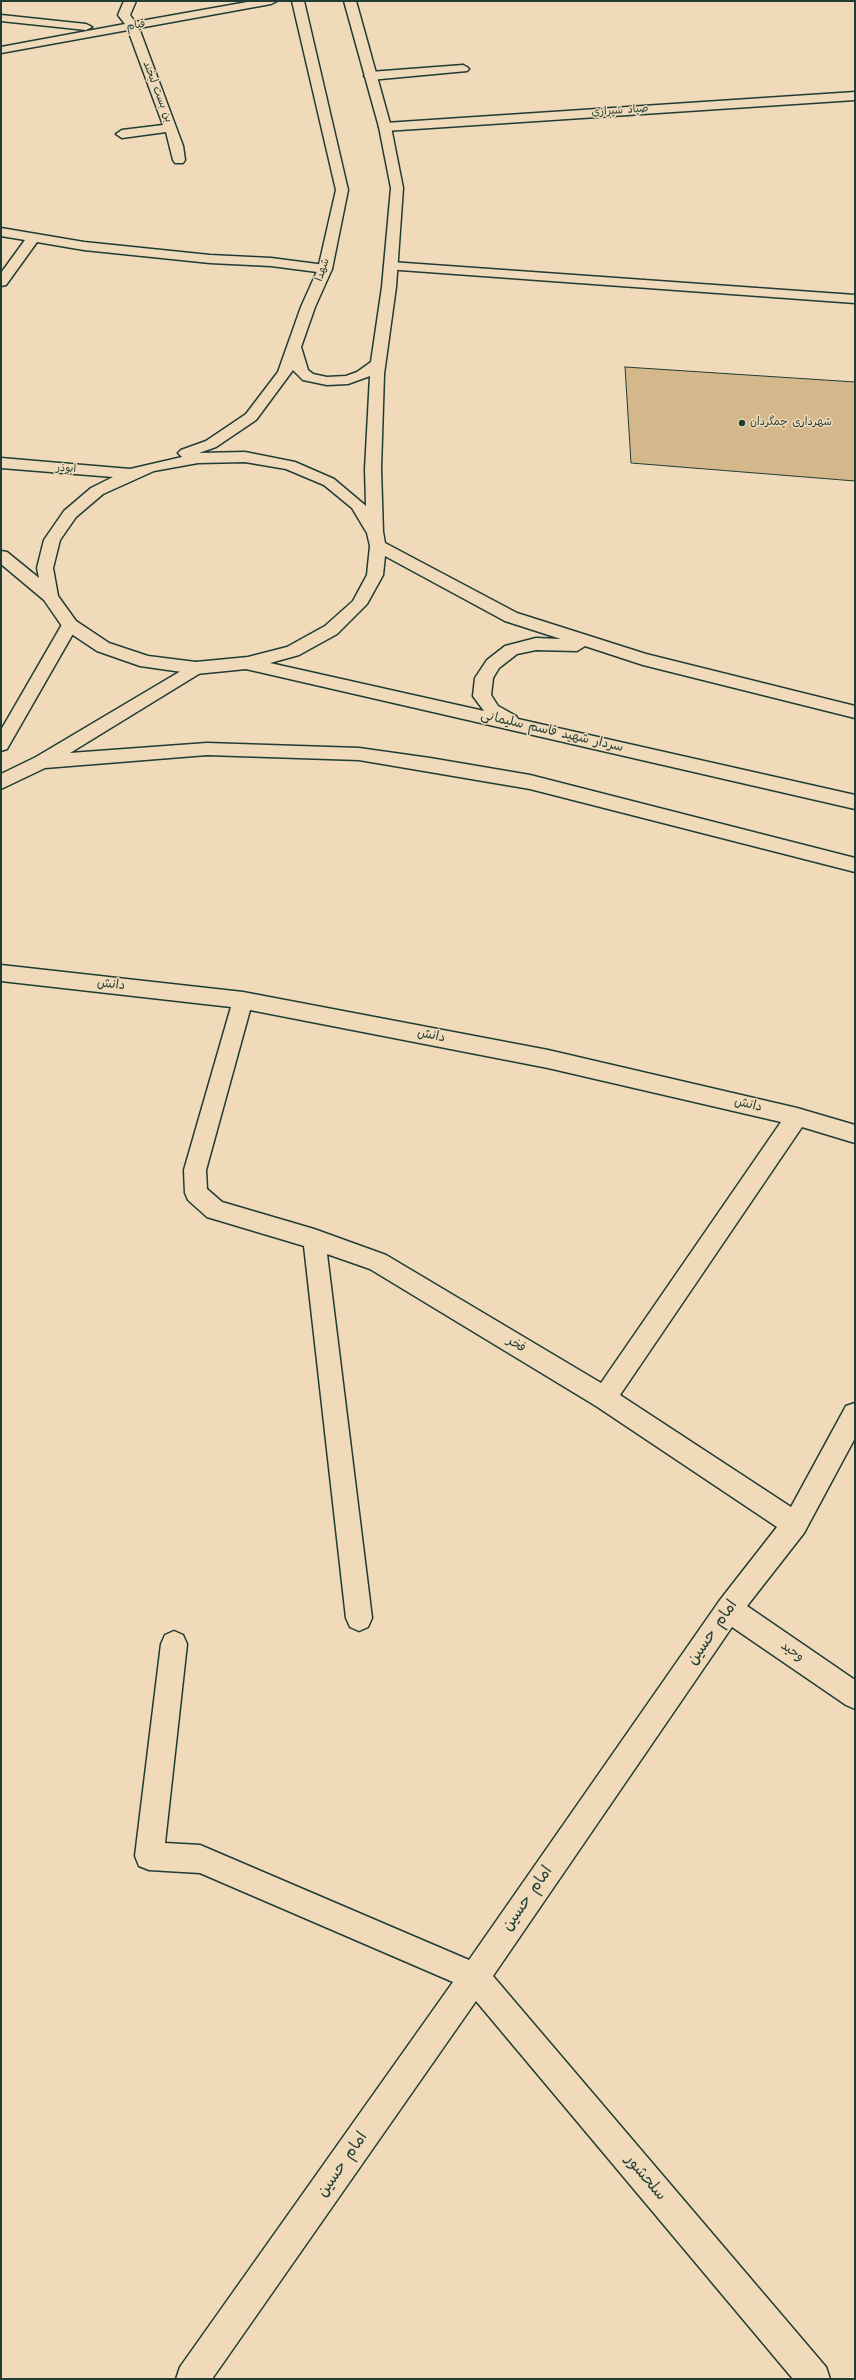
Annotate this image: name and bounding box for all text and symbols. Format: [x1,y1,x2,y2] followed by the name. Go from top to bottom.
[126,18,146,34] street label: قیام
[139,60,175,124] street label: بن بست لبخند
[591,102,649,120] street label: صیاد شیرازی
[313,257,333,283] street label: شهدا
[750,416,832,430] place label: شهرداری چمگردان
[737,418,747,428] marker: شهرداری چمگردان
[55,462,77,476] street label: ابوذر
[479,708,625,756] street label: سردار شهید قاسم سلیمانی
[96,976,126,994] street label: دانش
[416,1026,446,1046] street label: دانش
[732,1094,764,1116] street label: دانش
[504,1333,528,1357] street label: فخر
[684,1597,742,1669] street label: امام حسین
[777,1638,807,1666] street label: وحید
[499,1863,557,1935] street label: امام حسین
[314,2129,372,2201] street label: امام حسین
[620,2151,670,2205] street label: سلحشور

